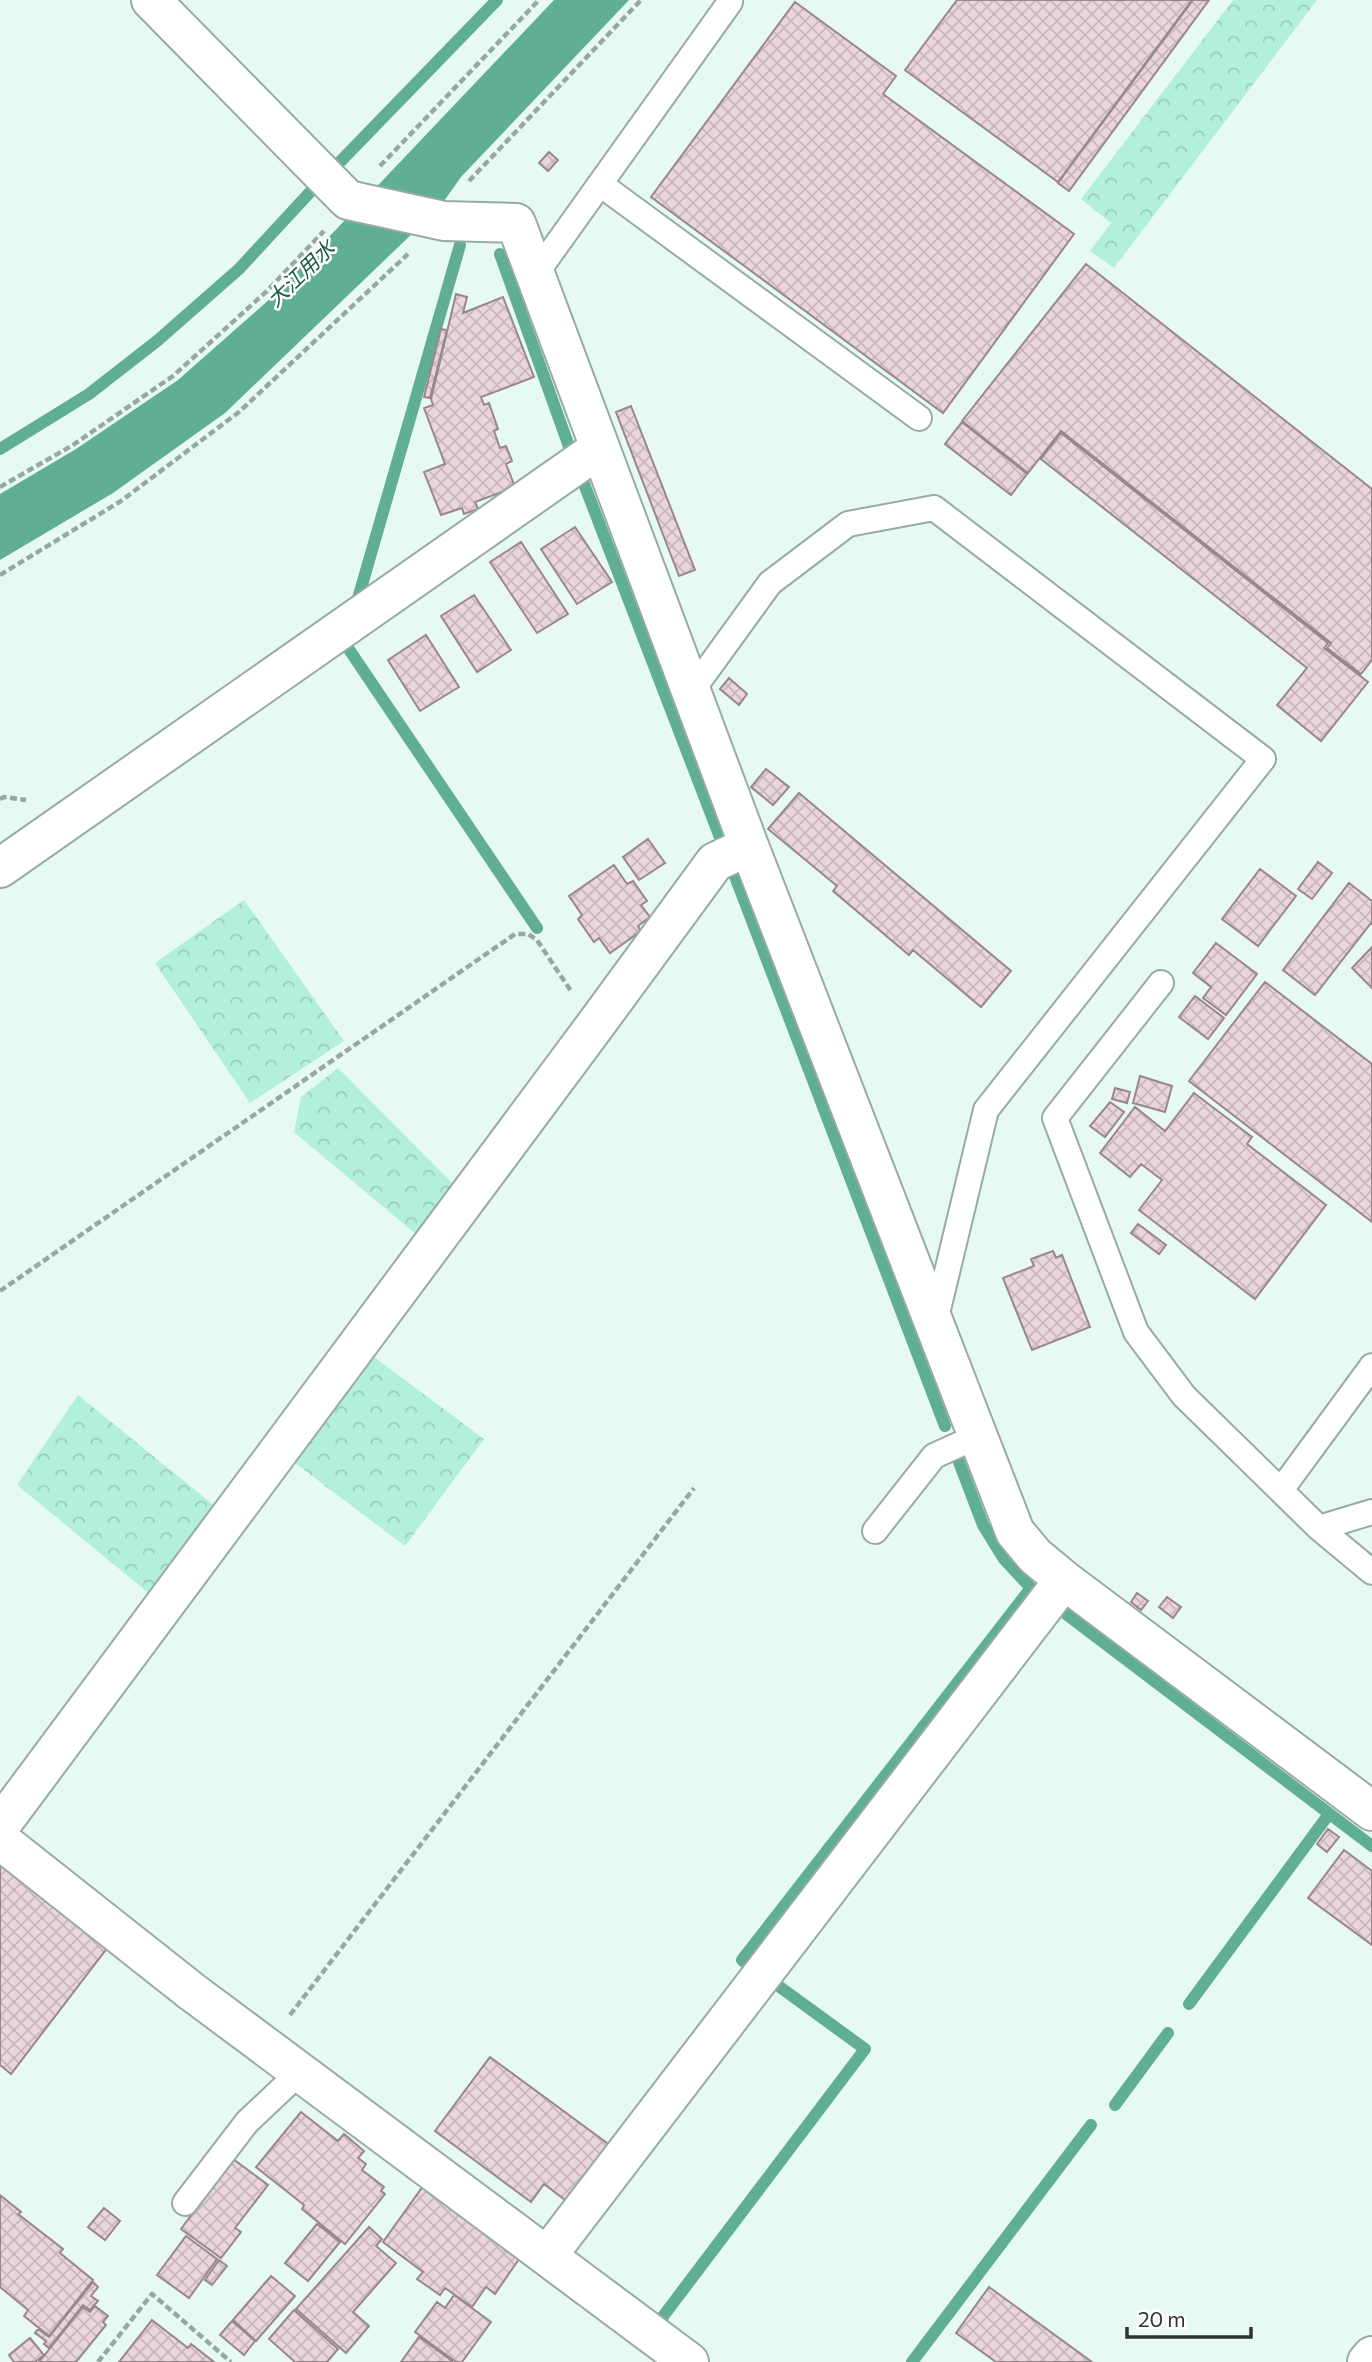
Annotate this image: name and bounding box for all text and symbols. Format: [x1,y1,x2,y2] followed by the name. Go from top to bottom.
[261,233,340,311] water label: 大江用水
[1127,2296,1251,2340] scale bar
[1138,2306,1186,2331] text: 20 m

